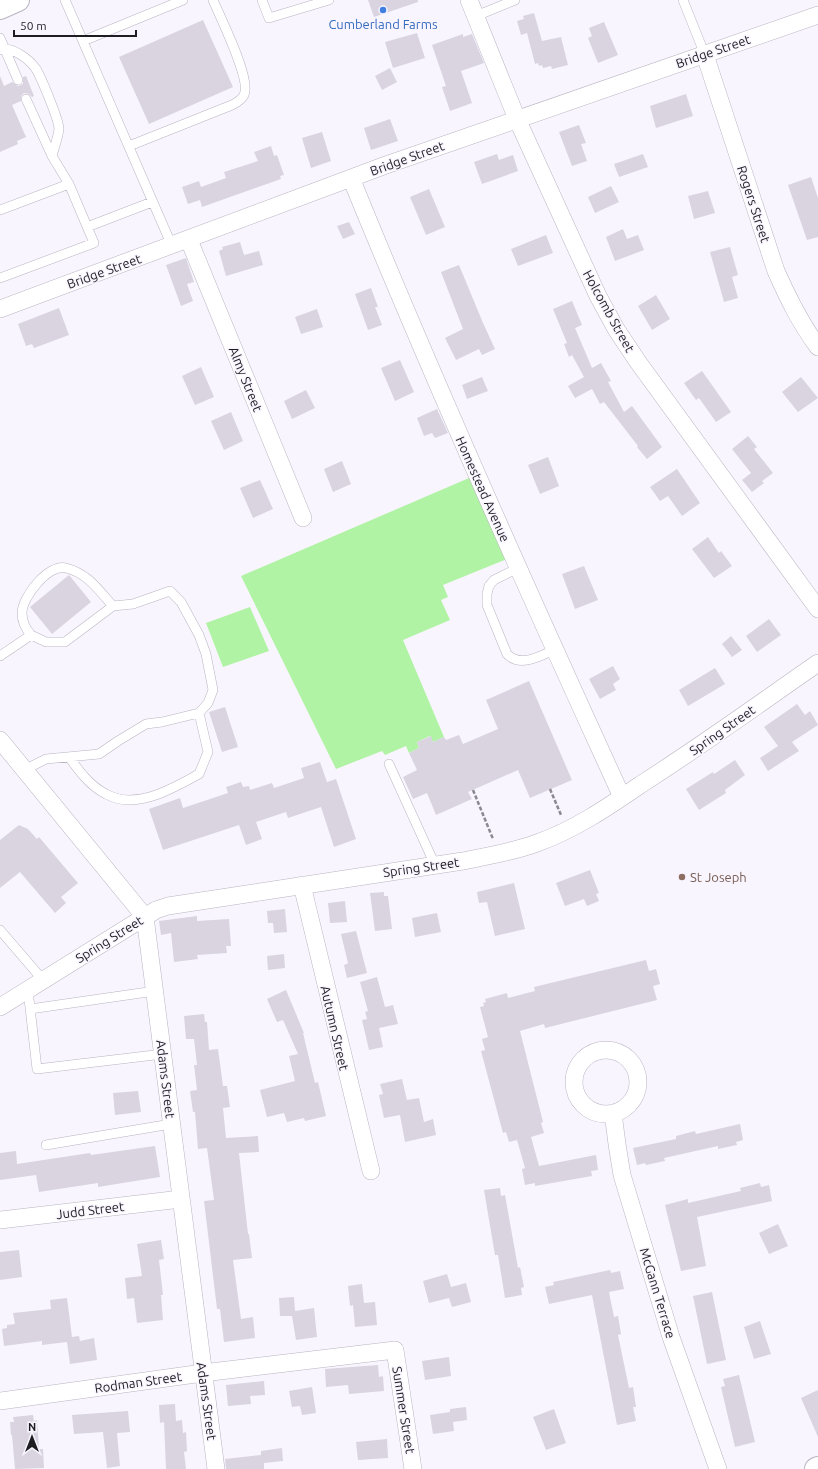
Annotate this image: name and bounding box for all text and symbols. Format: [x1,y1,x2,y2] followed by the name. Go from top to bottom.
[378,5,388,15] marker: Cumberland Farms
[14,12,136,38] scale bar
[328,17,438,31] place label: Cumberland Farms
[20,19,47,32] text: 50 m
[674,32,752,70] street label: Bridge Street
[368,138,446,178] street label: Bridge Street
[735,164,773,244] street label: Rogers Street
[65,251,143,291] street label: Bridge Street
[581,267,637,355] street label: Holcomb Street
[227,345,265,413] street label: Almy Street
[453,434,513,544] street label: Homestead Avenue
[687,702,757,758] street label: Spring Street
[382,855,460,879] street label: Spring Street
[690,870,747,884] place label: St Joseph
[677,872,687,882] marker: St Joseph
[73,913,145,965] street label: Spring Street
[318,984,352,1072] street label: Autumn Street
[154,1039,178,1119] street label: Adams Street
[55,1199,125,1221] street label: Judd Street
[638,1246,678,1340] street label: McGann Terrace
[195,1361,219,1441] street label: Adams Street
[390,1365,418,1455] street label: Summer Street
[94,1369,182,1395] street label: Rodman Street
[12,1417,52,1457] north arrow
[28,1421,36,1433] text: N

